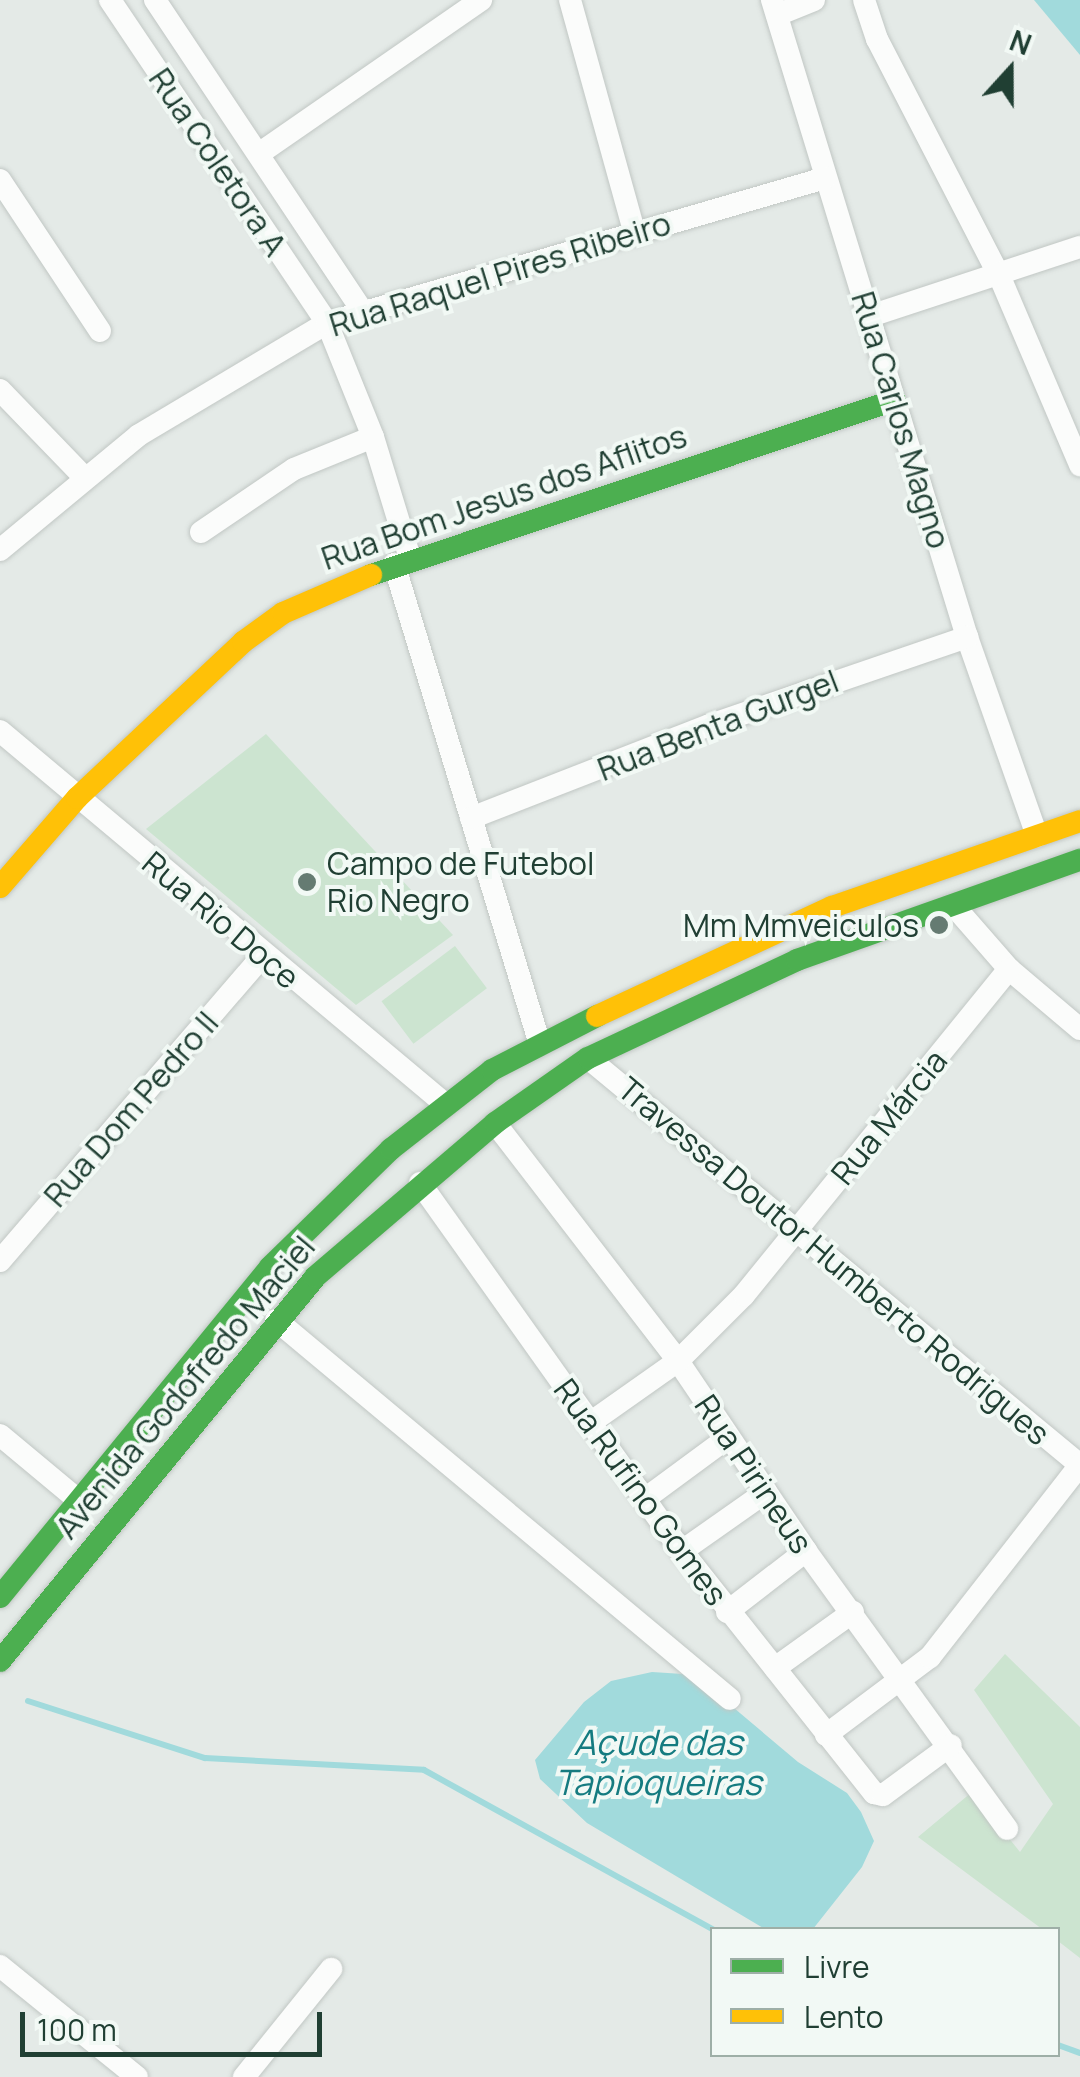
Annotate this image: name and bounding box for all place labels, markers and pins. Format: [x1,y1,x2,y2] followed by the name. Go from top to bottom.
[327,845,594,920] place label: Campo de Futebol Rio Negro
[296,871,318,893] marker: Campo de Futebol Rio Negro
[683,906,919,944] place label: Mm Mmveiculos
[928,914,950,936] marker: Mm Mmveiculos

